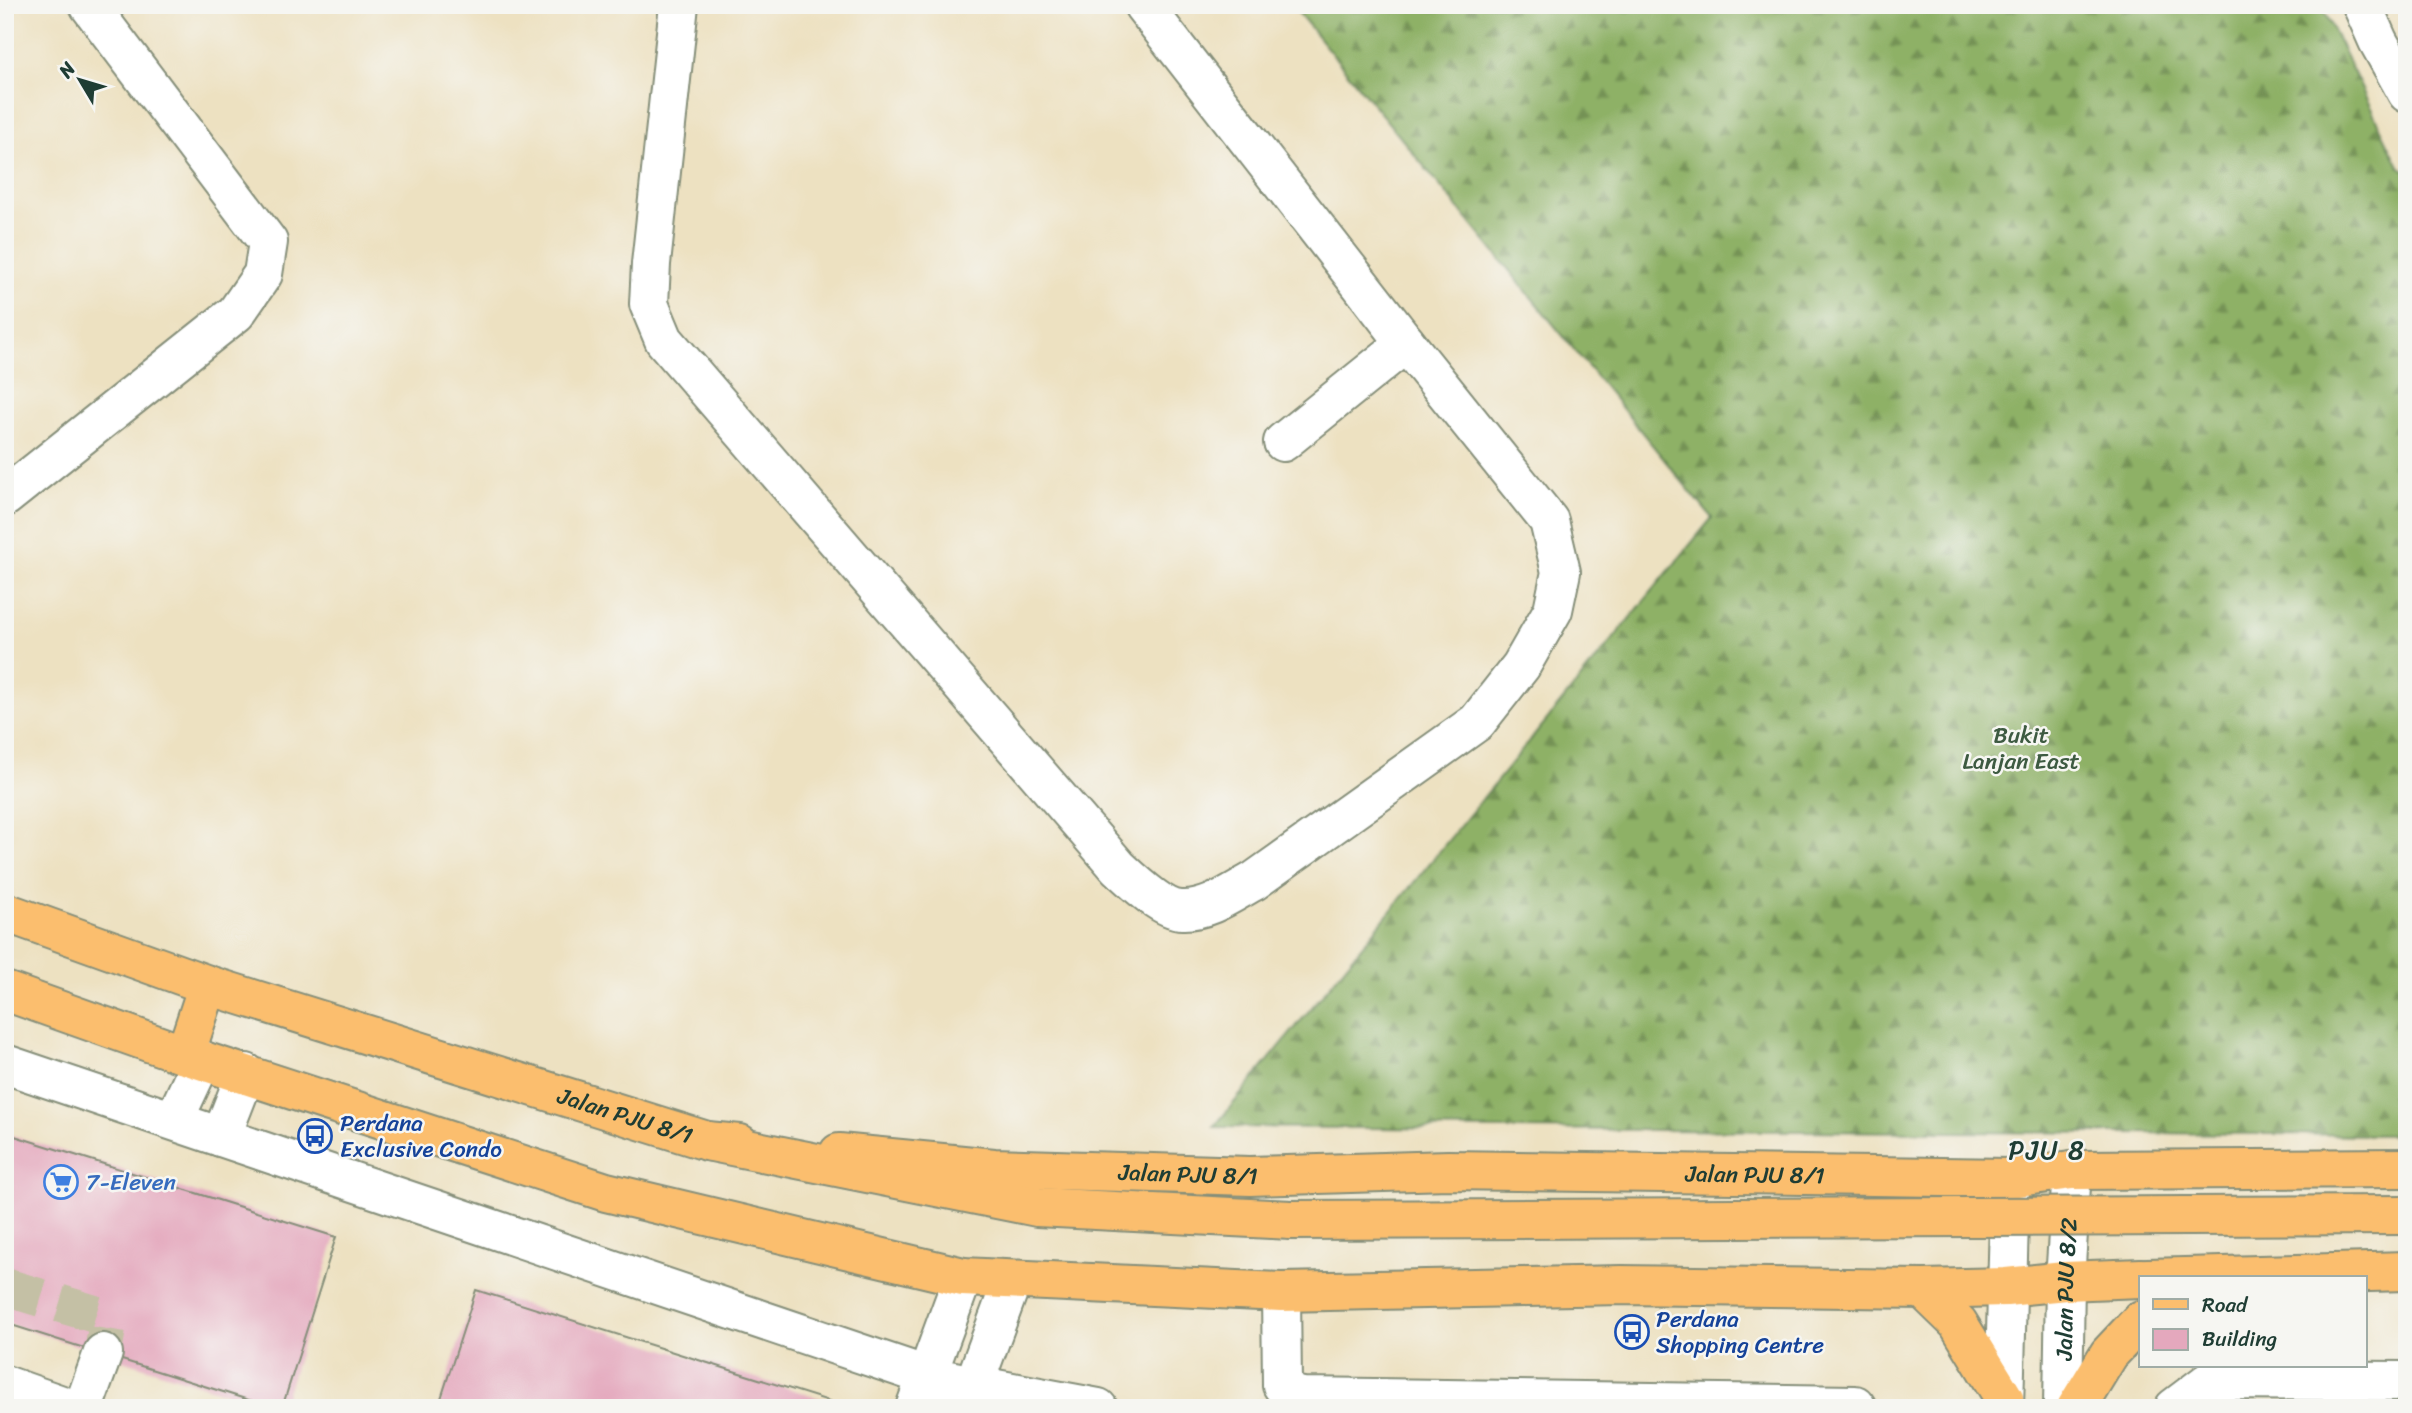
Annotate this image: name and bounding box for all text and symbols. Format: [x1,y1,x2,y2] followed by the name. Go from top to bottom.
[46,46,116,116] north arrow
[49,54,85,86] text: N
[1962,715,2080,782] park label: Bukit Lanjan East
[552,1075,698,1156] street label: Jalan PJU 8/1
[340,1103,502,1170] place label: Perdana Exclusive Condo
[296,1117,334,1155] bus stop icon: Perdana Exclusive Condo
[2008,1127,2086,1173] district label: PJU 8
[1117,1152,1259,1197] street label: Jalan PJU 8/1
[1684,1153,1825,1196] street label: Jalan PJU 8/1
[86,1162,176,1203] place label: 7-Eleven
[42,1163,80,1201] supermarket icon: 7-Eleven
[2044,1216,2090,1362] street label: Jalan PJU 8/2
[2139,1276,2366,1368] legend
[2202,1286,2249,1324] text: Road
[1656,1299,1824,1366] place label: Perdana Shopping Centre
[1613,1313,1651,1351] bus stop icon: Perdana Shopping Centre
[2202,1320,2278,1358] text: Building

